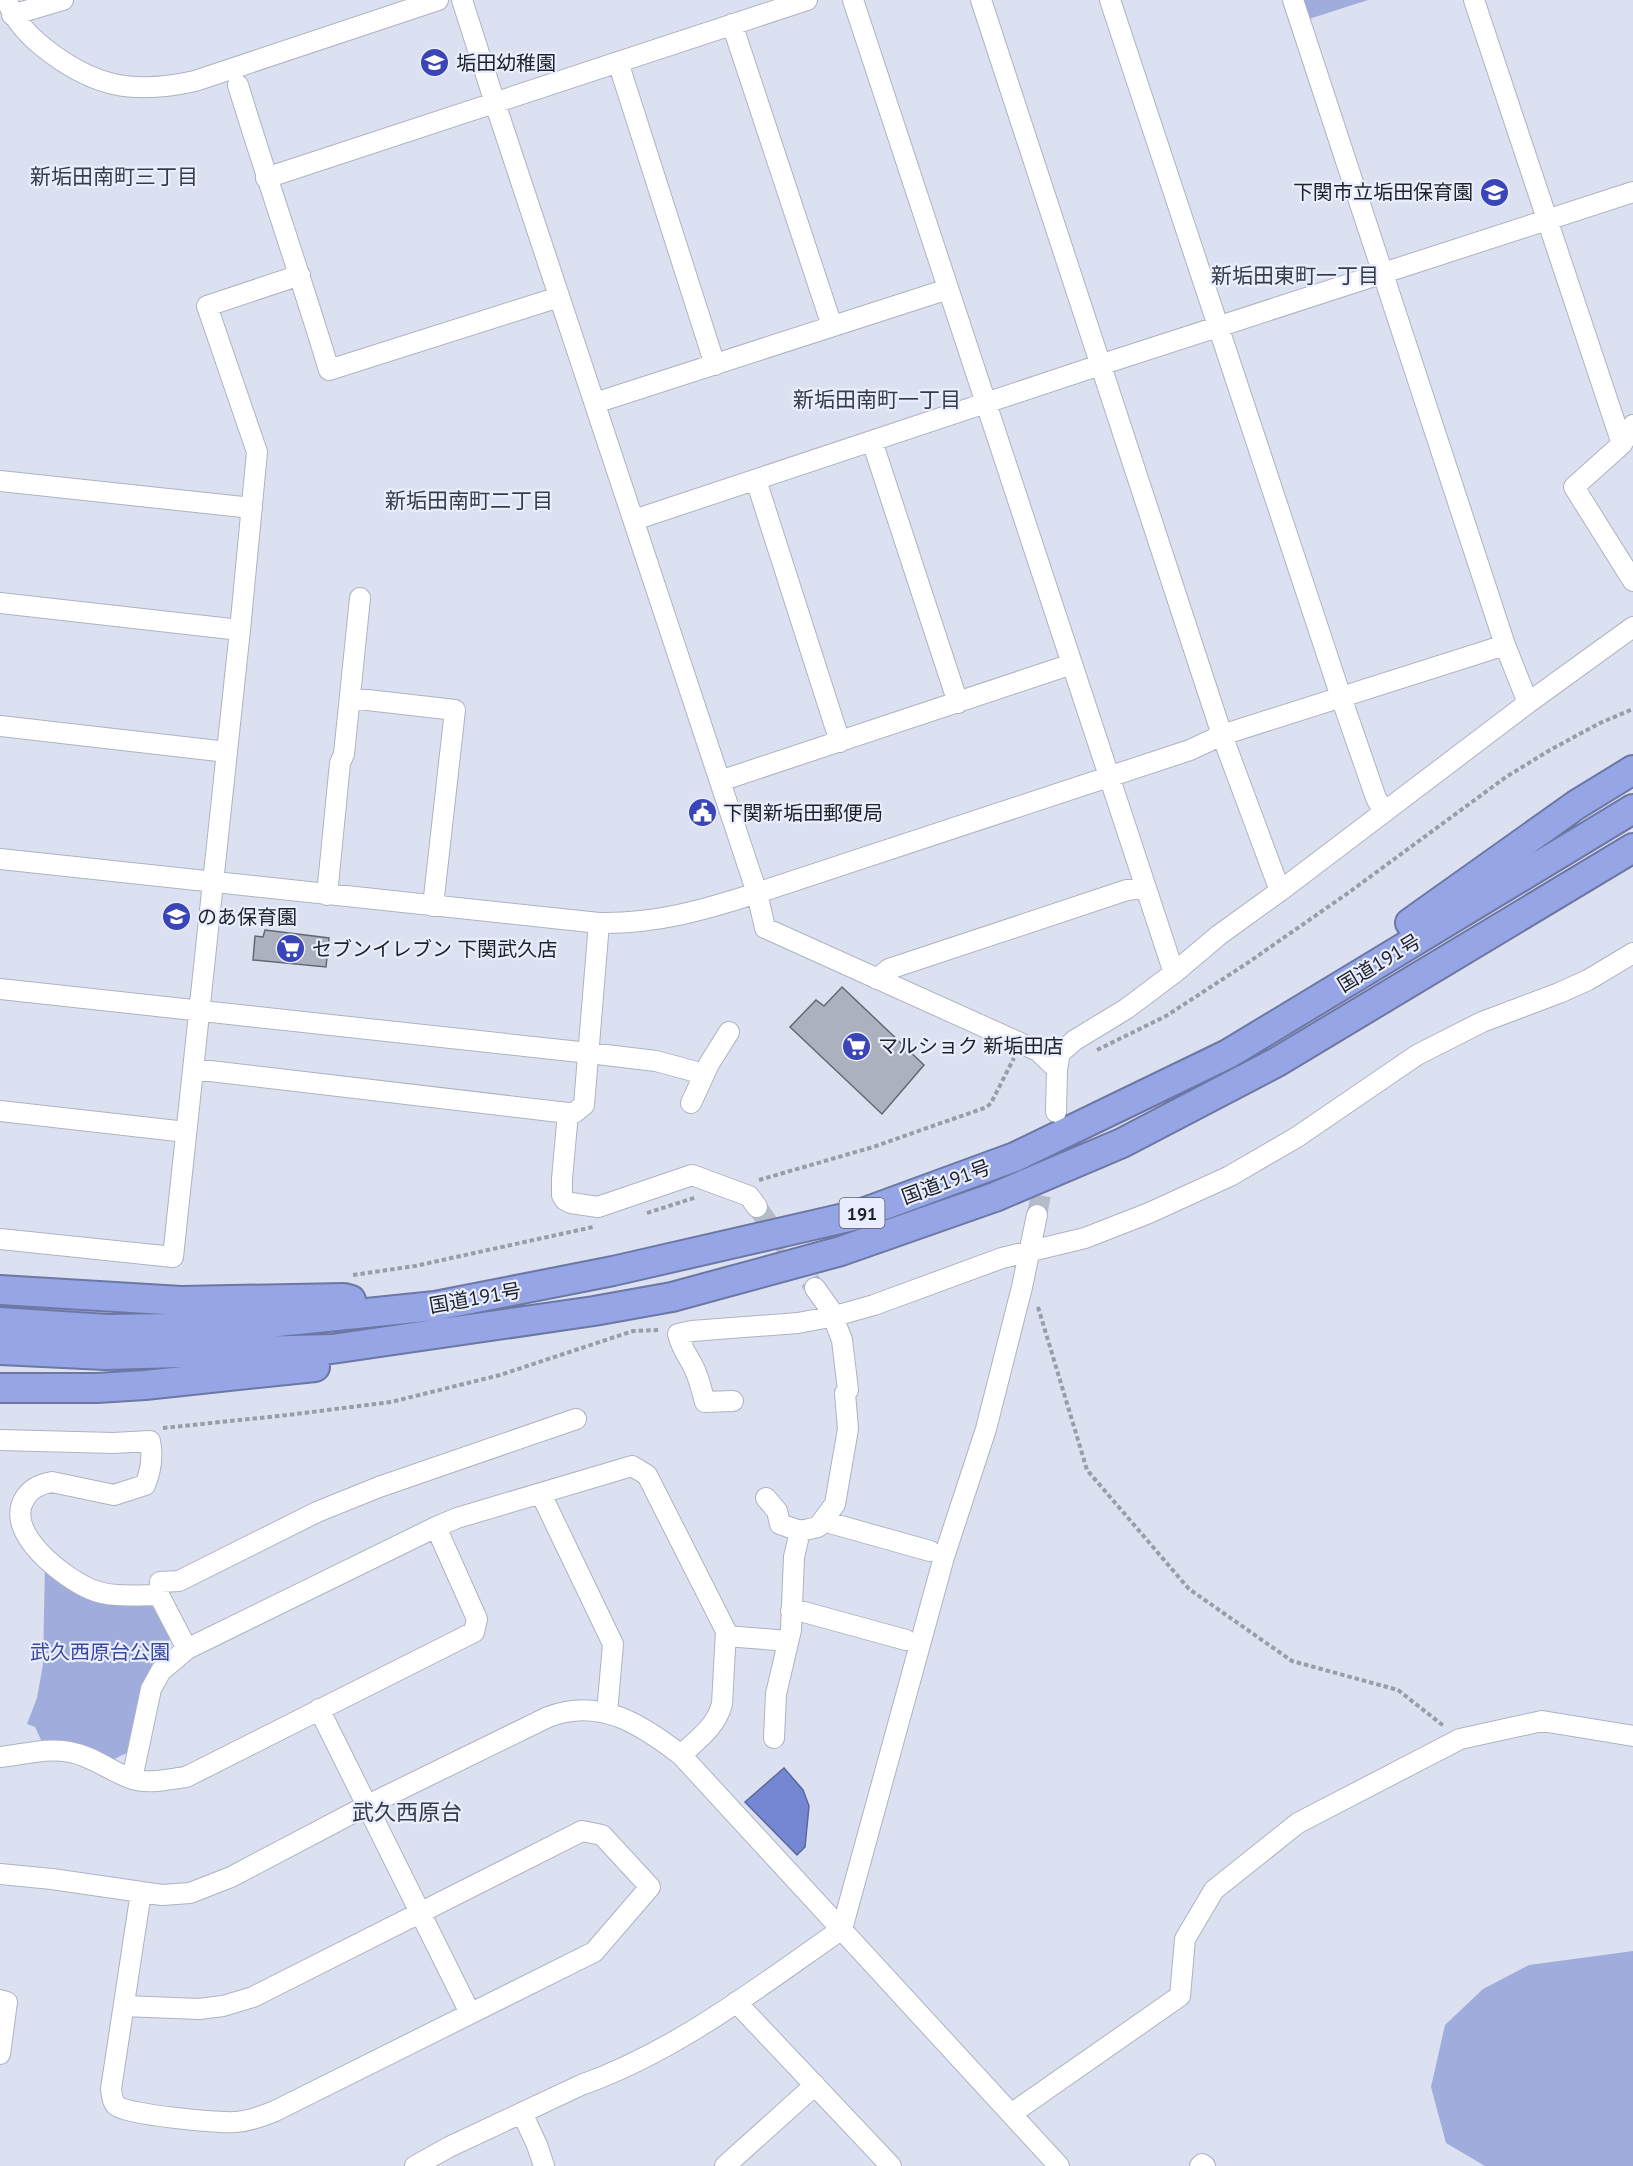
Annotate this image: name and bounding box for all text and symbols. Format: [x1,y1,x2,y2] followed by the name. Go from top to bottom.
[419,47,451,79] school or university icon: 垢田幼稚園
[456,50,556,76] place label: 垢田幼稚園
[30,163,198,190] district label: 新垢田南町三丁目
[1478,176,1510,208] school or university icon: 下関市立垢田保育園
[1293,179,1473,205] place label: 下関市立垢田保育園
[1211,262,1379,289] district label: 新垢田東町一丁目
[793,386,961,413] district label: 新垢田南町一丁目
[385,487,553,514] district label: 新垢田南町二丁目
[686,797,718,829] public building icon: 下関新垢田郵便局
[723,800,883,826] place label: 下関新垢田郵便局
[160,901,192,933] school or university icon: のあ保育園
[197,904,297,930] place label: のあ保育園
[1333,928,1425,998] street label: 国道191号
[275,933,307,965] supermarket icon: セブンイレブン 下関武久店
[312,936,557,962] place label: セブンイレブン 下関武久店
[841,1030,873,1062] supermarket icon: マルショク 新垢田店
[878,1033,1063,1059] place label: マルショク 新垢田店
[898,1154,994,1210] street label: 国道191号
[840,1198,884,1228] road number: 191
[427,1277,523,1319] street label: 国道191号
[30,1639,170,1665] park label: 武久西原台公園
[352,1798,462,1826] district label: 武久西原台

